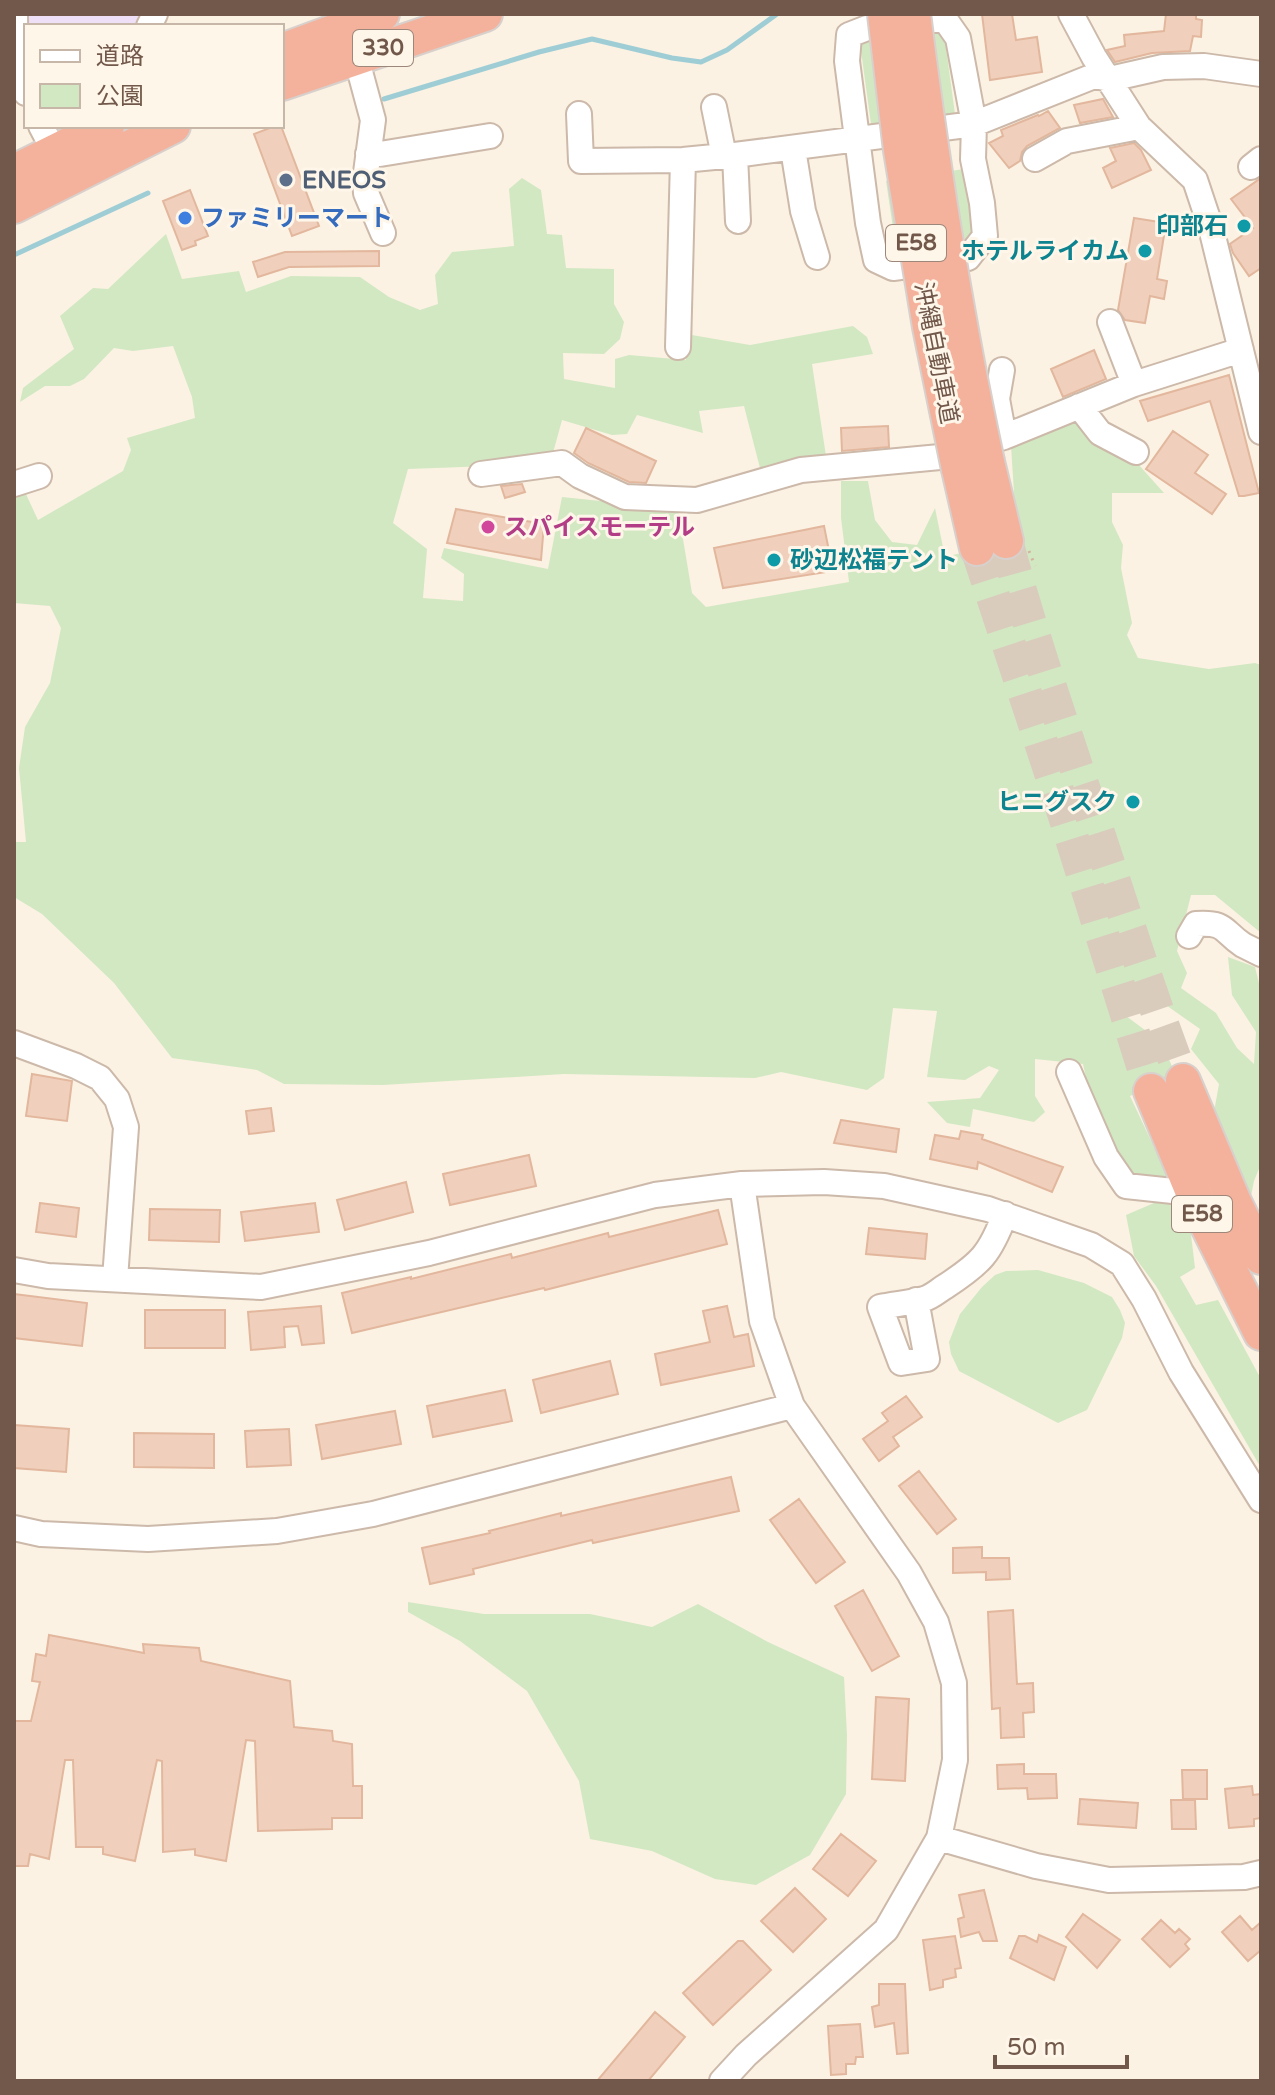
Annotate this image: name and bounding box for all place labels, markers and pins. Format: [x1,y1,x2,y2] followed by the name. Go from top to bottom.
[302,166,386,195] place label: ENEOS
[277,171,295,189] marker: ENEOS
[201,204,393,233] place label: ファミリーマート
[176,209,194,227] marker: ファミリーマート
[1156,212,1228,241] place label: 印部石
[1235,217,1253,235] marker: 印部石
[961,237,1129,266] place label: ホテルライカム
[1136,242,1154,260] marker: ホテルライカム
[504,513,695,542] place label: スパイスモーテル
[479,518,497,536] marker: スパイスモーテル
[790,546,958,575] place label: 砂辺松福テント
[765,551,783,569] marker: 砂辺松福テント
[997,788,1117,817] place label: ヒニグスク
[1124,793,1142,811] marker: ヒニグスク

